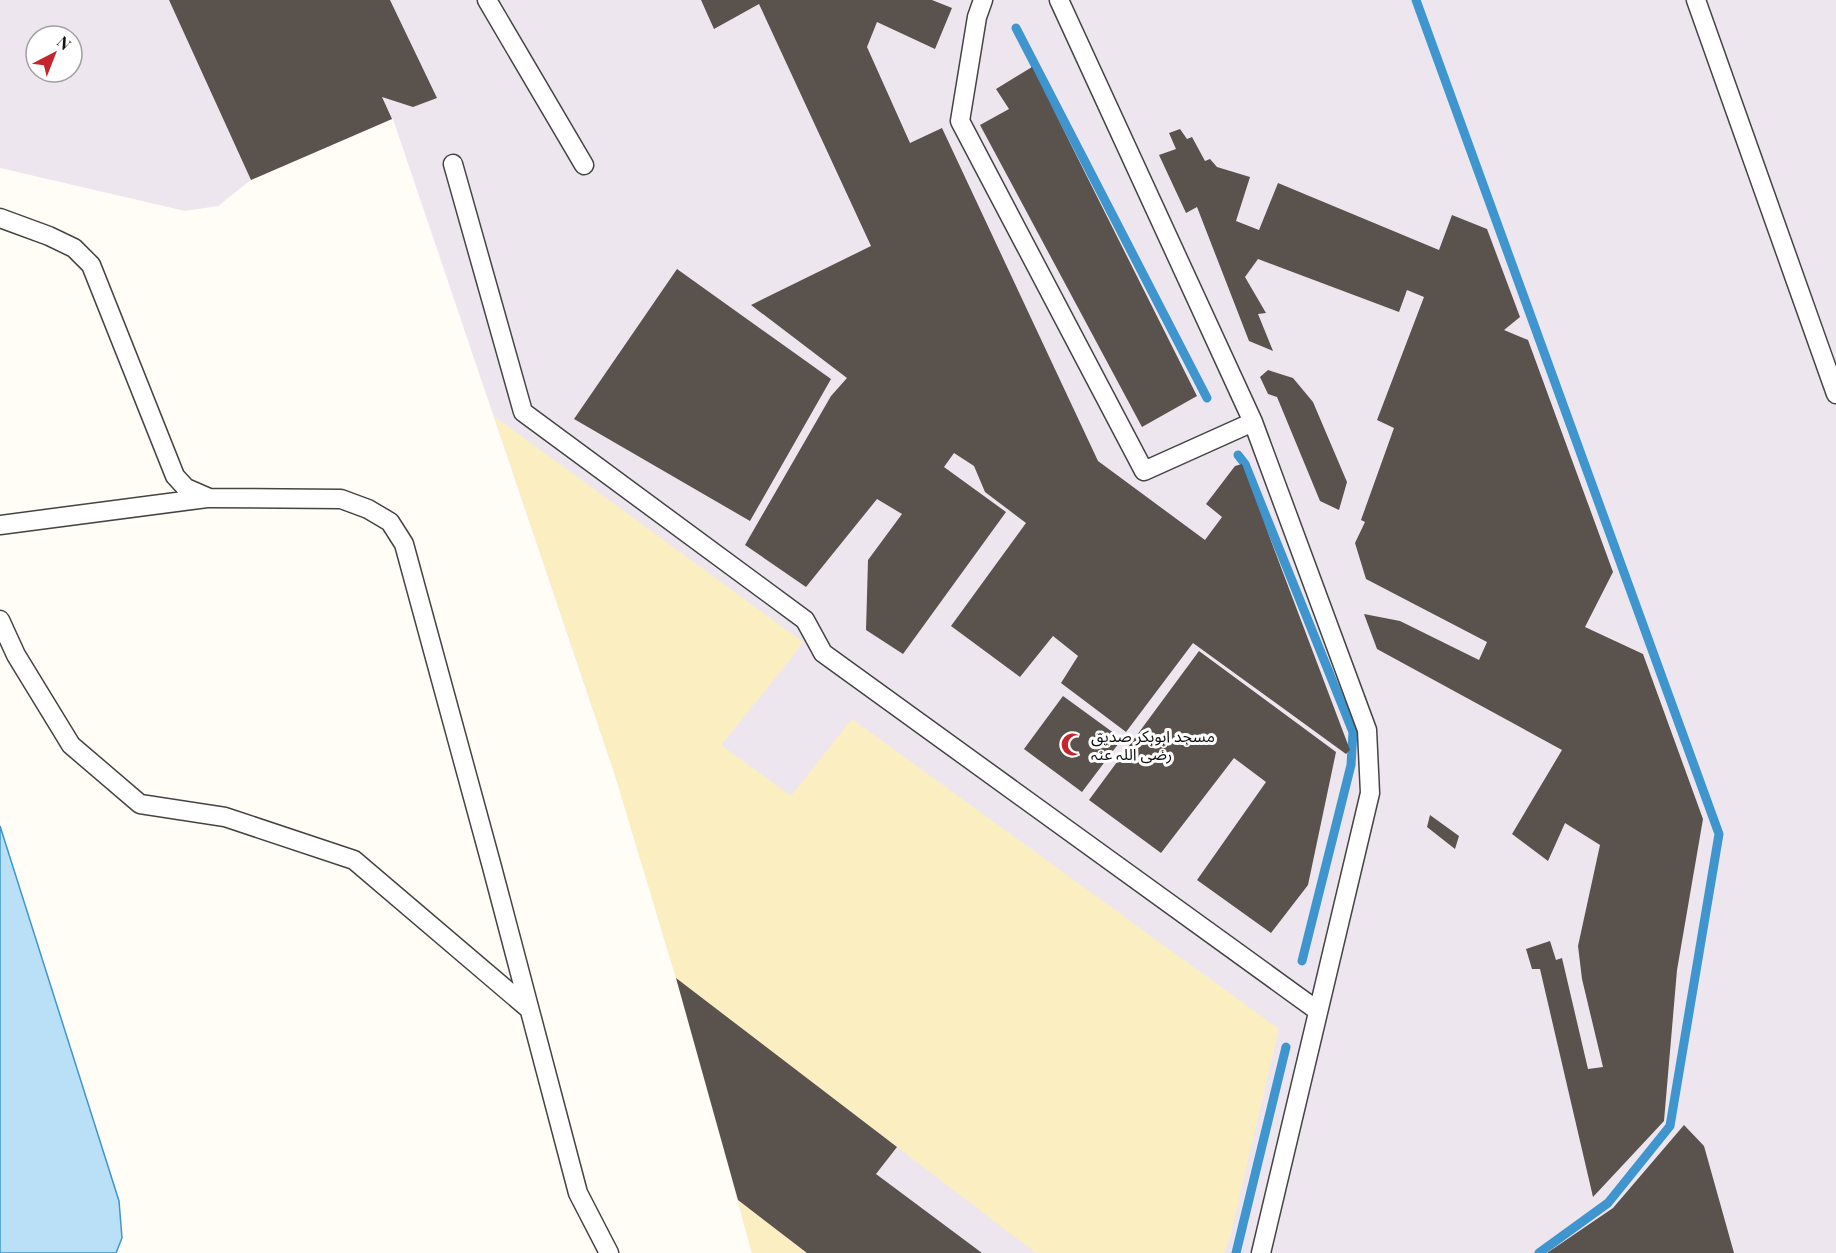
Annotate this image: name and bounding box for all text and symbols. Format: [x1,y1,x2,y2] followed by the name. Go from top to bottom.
[24,24,84,84] north arrow
[53,31,76,54] text: N
[1091,725,1215,764] place label: مسجد ابوبکر صدیق رضی اللہ عنہ
[1060,731,1086,757] mosque icon: مسجد ابوبکر صدیق رضی اللہ عنہ

